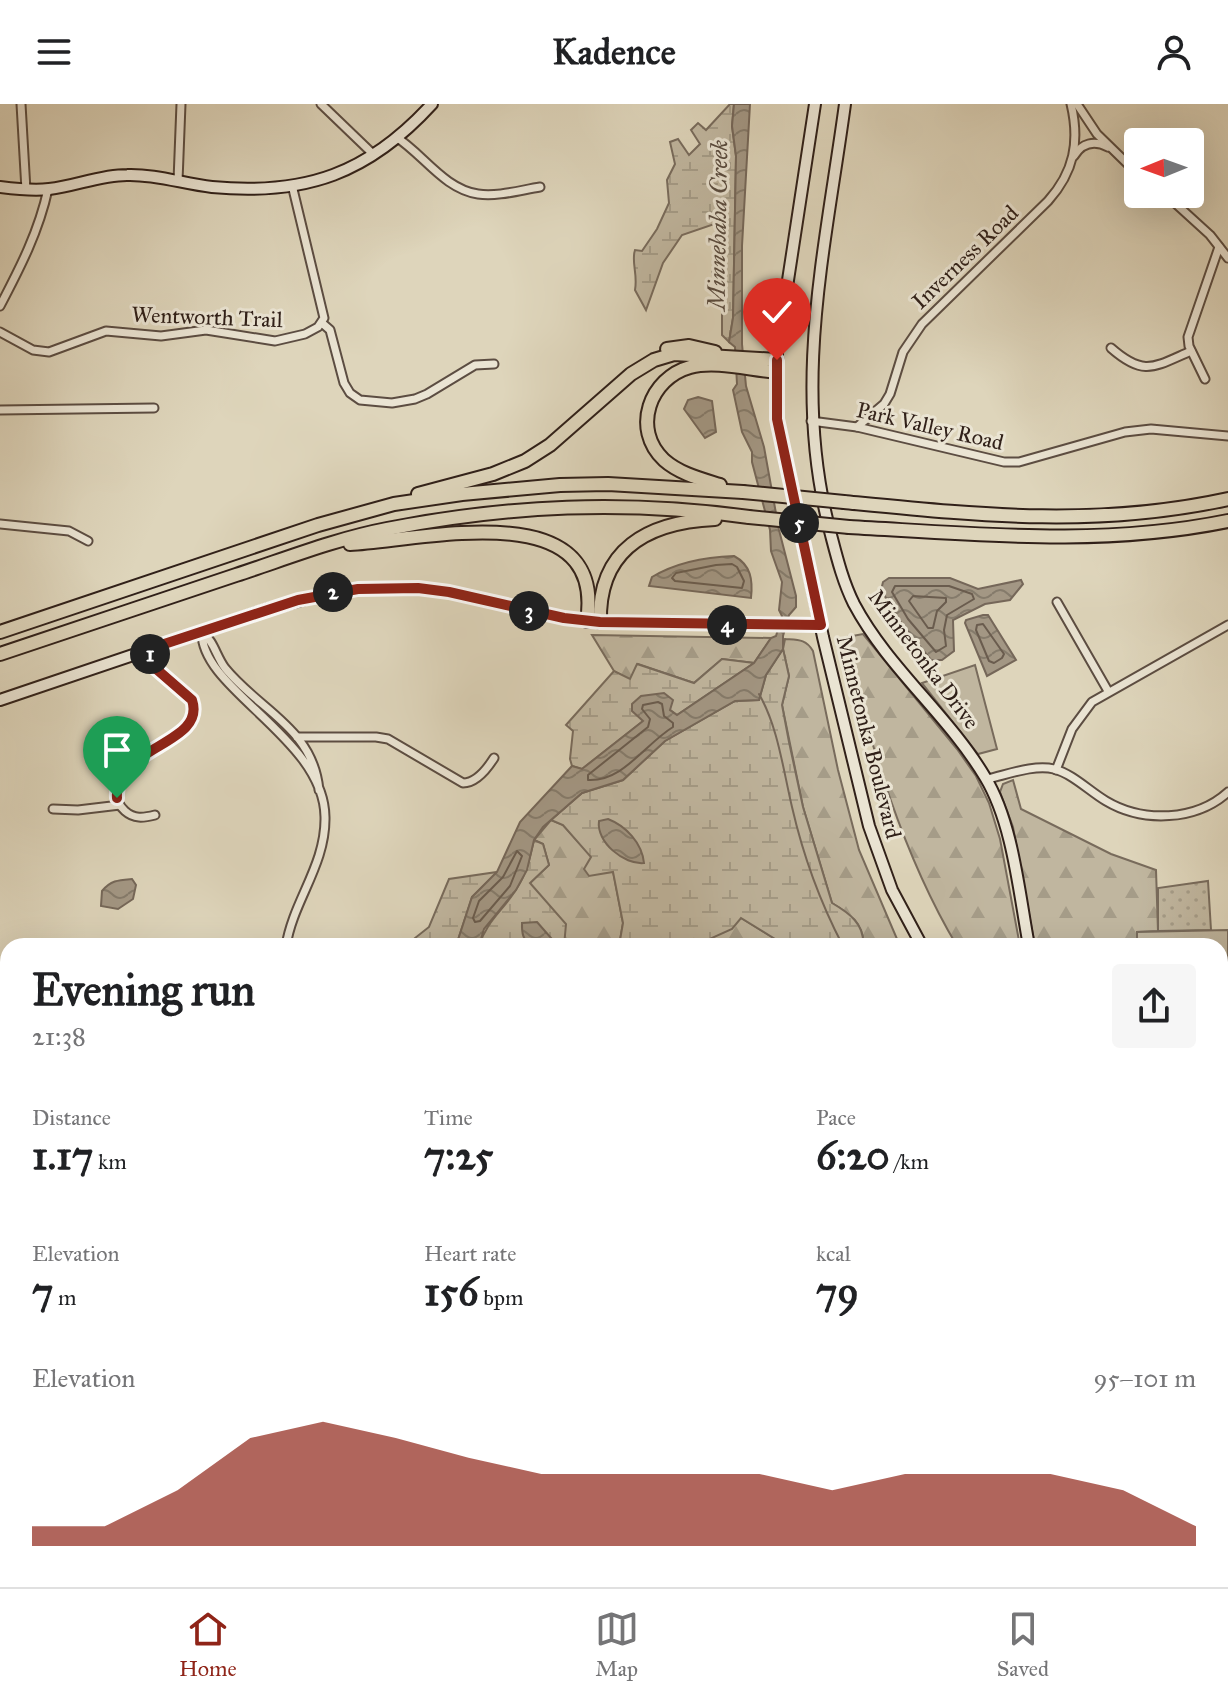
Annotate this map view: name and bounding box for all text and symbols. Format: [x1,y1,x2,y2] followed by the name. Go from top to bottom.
[32,30,76,74] icon: menu
[552,30,676,74] text: Kadence
[1152,30,1196,74] icon: person
[1124,128,1204,208] north arrow
[1124,128,1204,208] map controls
[701,139,734,312] water label: Minnehaha Creek
[906,200,1024,314] street label: Inverness Road
[743,278,811,360] pin
[755,290,799,334] icon: check
[131,301,283,333] street label: Wentworth Trail
[854,396,1006,456] street label: Park Valley Road
[779,503,819,543] pin: 5
[794,509,804,536] text: 5
[313,572,353,612] pin: 2
[328,578,338,605] text: 2
[863,584,985,734] street label: Minnetonka Drive
[509,591,549,631] pin: 3
[525,597,533,624] text: 3
[707,605,747,645] pin: 4
[721,611,733,638] text: 4
[831,633,907,841] street label: Minnetonka Boulevard
[130,634,170,674] pin: 1
[146,640,154,667] text: 1
[83,716,151,798] pin
[95,728,139,772] icon: arrive
[32,963,255,1017] text: Evening run
[1112,964,1196,1048] button: share
[32,1020,86,1052] text: 21:38
[32,1104,111,1131] text: Distance
[424,1104,473,1131] text: Time
[816,1104,856,1131] text: Pace
[32,1131,93,1180] text: 1.17
[424,1131,493,1180] text: 7:25
[816,1131,890,1180] text: 6:20
[93,1148,127,1175] text: km
[890,1148,929,1175] text: /km
[32,1240,119,1267] text: Elevation
[424,1240,517,1267] text: Heart rate
[816,1240,851,1267] text: kcal
[32,1267,53,1316] text: 7
[424,1267,479,1316] text: 156
[816,1267,859,1316] text: 79
[53,1284,77,1311] text: m
[479,1284,523,1311] text: bpm
[32,1362,135,1394] text: Elevation
[1094,1362,1196,1394] text: 95–101 m
[179,1607,237,1682] tab: Home
[595,1607,639,1682] tab: Map
[997,1607,1049,1682] tab: Saved

